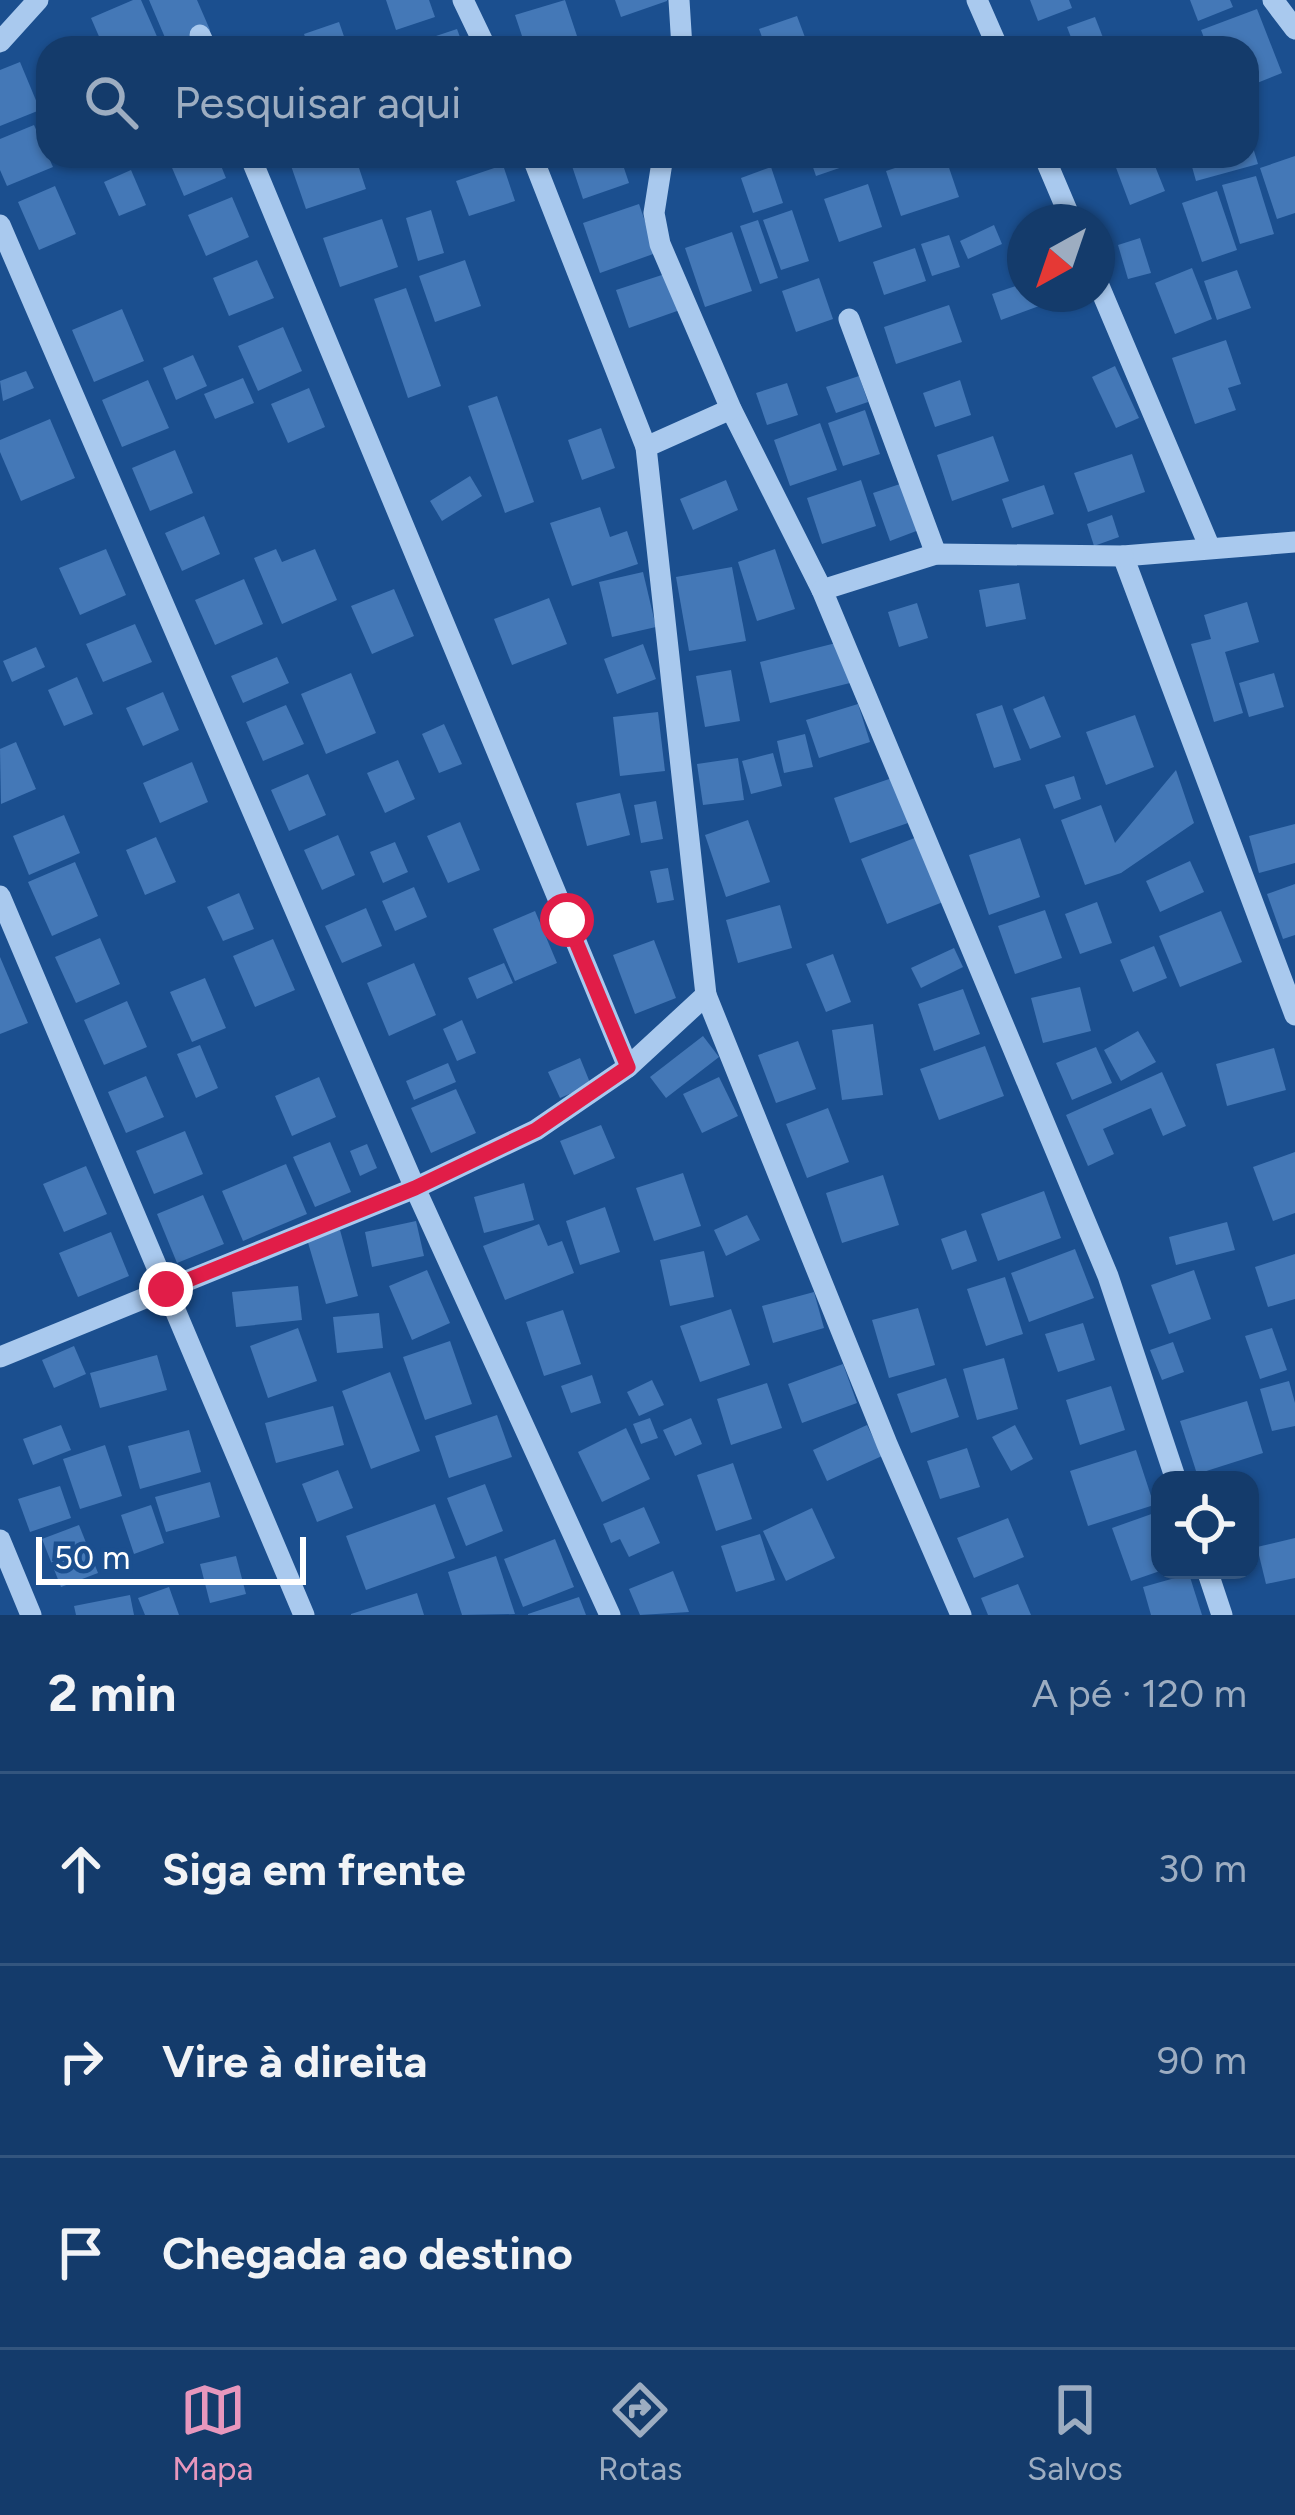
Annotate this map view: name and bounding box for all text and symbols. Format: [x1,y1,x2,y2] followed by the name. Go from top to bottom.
[36,36,1259,168] search box
[78,69,144,135] icon: search
[174,75,461,129] text: Pesquisar aqui
[1007,204,1115,312] north arrow
[540,893,594,947] route start
[139,1262,193,1316] route end
[1151,1471,1259,1579] map controls
[1151,1471,1259,1579] button: locate
[36,1531,306,1584] scale bar
[54,1538,130,1577] text: 50 m
[48,1663,176,1724] text: 2 min
[1032,1670,1247,1717] text: A pé · 120 m
[48,1836,114,1902] icon: ahead
[162,1842,466,1896] text: Siga em frente
[1158,1845,1247,1892] text: 30 m
[48,2028,114,2094] icon: right
[162,2034,427,2088] text: Vire à direita
[1157,2037,1247,2084] text: 90 m
[48,2220,114,2286] icon: arrive
[162,2226,573,2280] text: Chegada ao destino
[172,2377,253,2488] tab: Mapa
[598,2377,682,2488] tab: Rotas
[1027,2377,1123,2488] tab: Salvos

